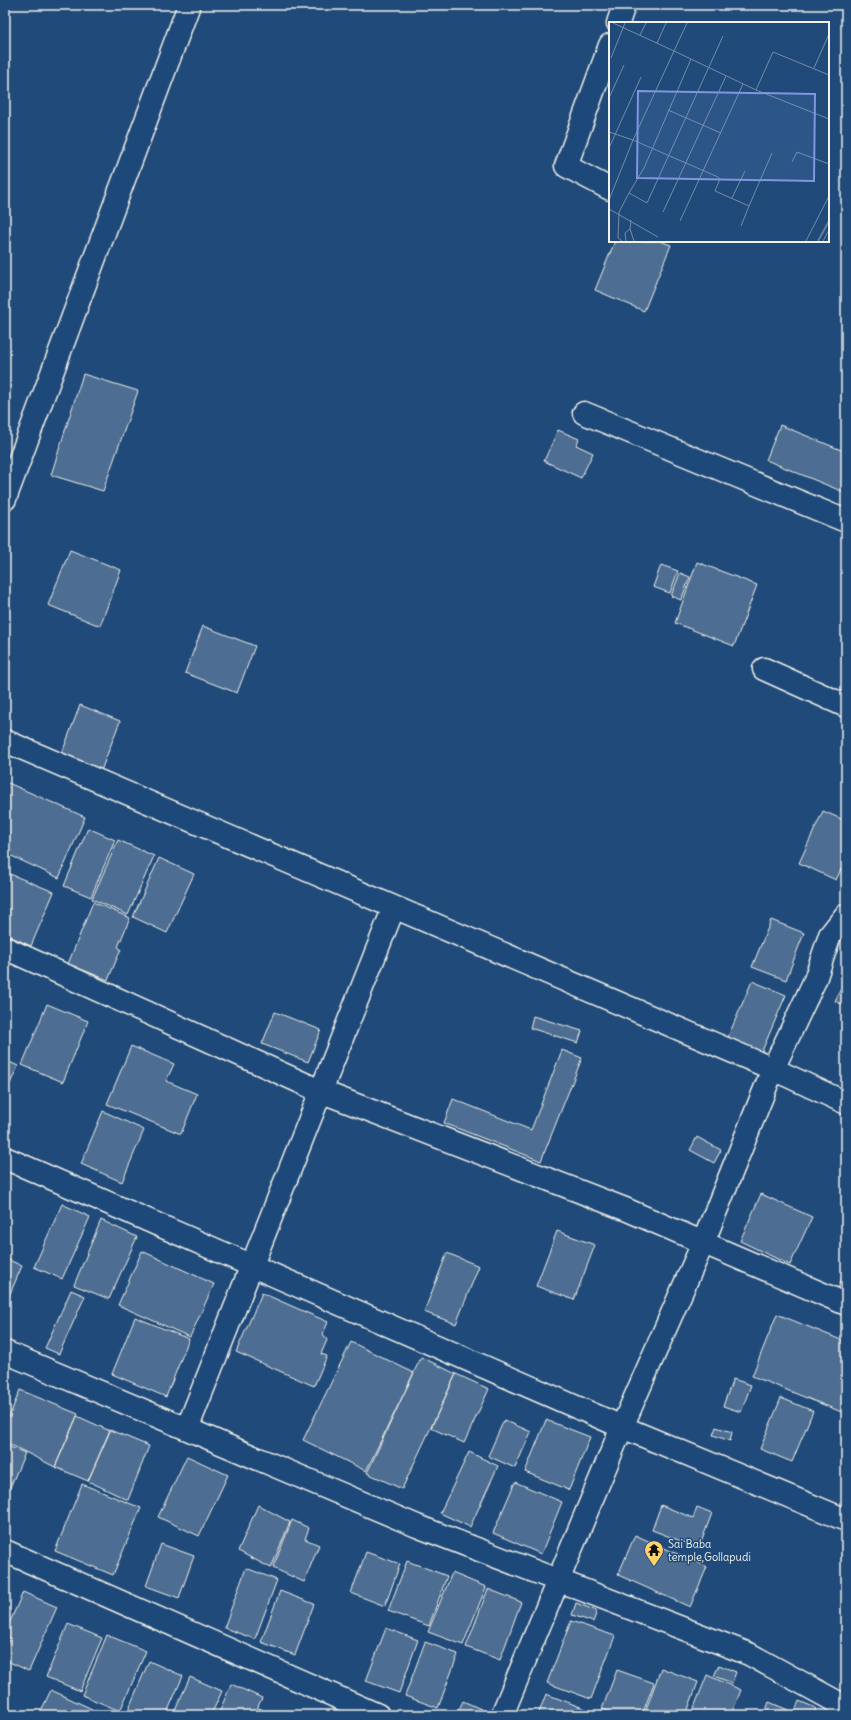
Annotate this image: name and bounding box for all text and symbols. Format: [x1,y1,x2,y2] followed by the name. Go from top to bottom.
[609,22,829,242] inset map
[668,1537,751,1564] place label: Sai Baba temple,Gollapudi
[643,1539,665,1567] temple icon: Sai Baba temple,Gollapudi

